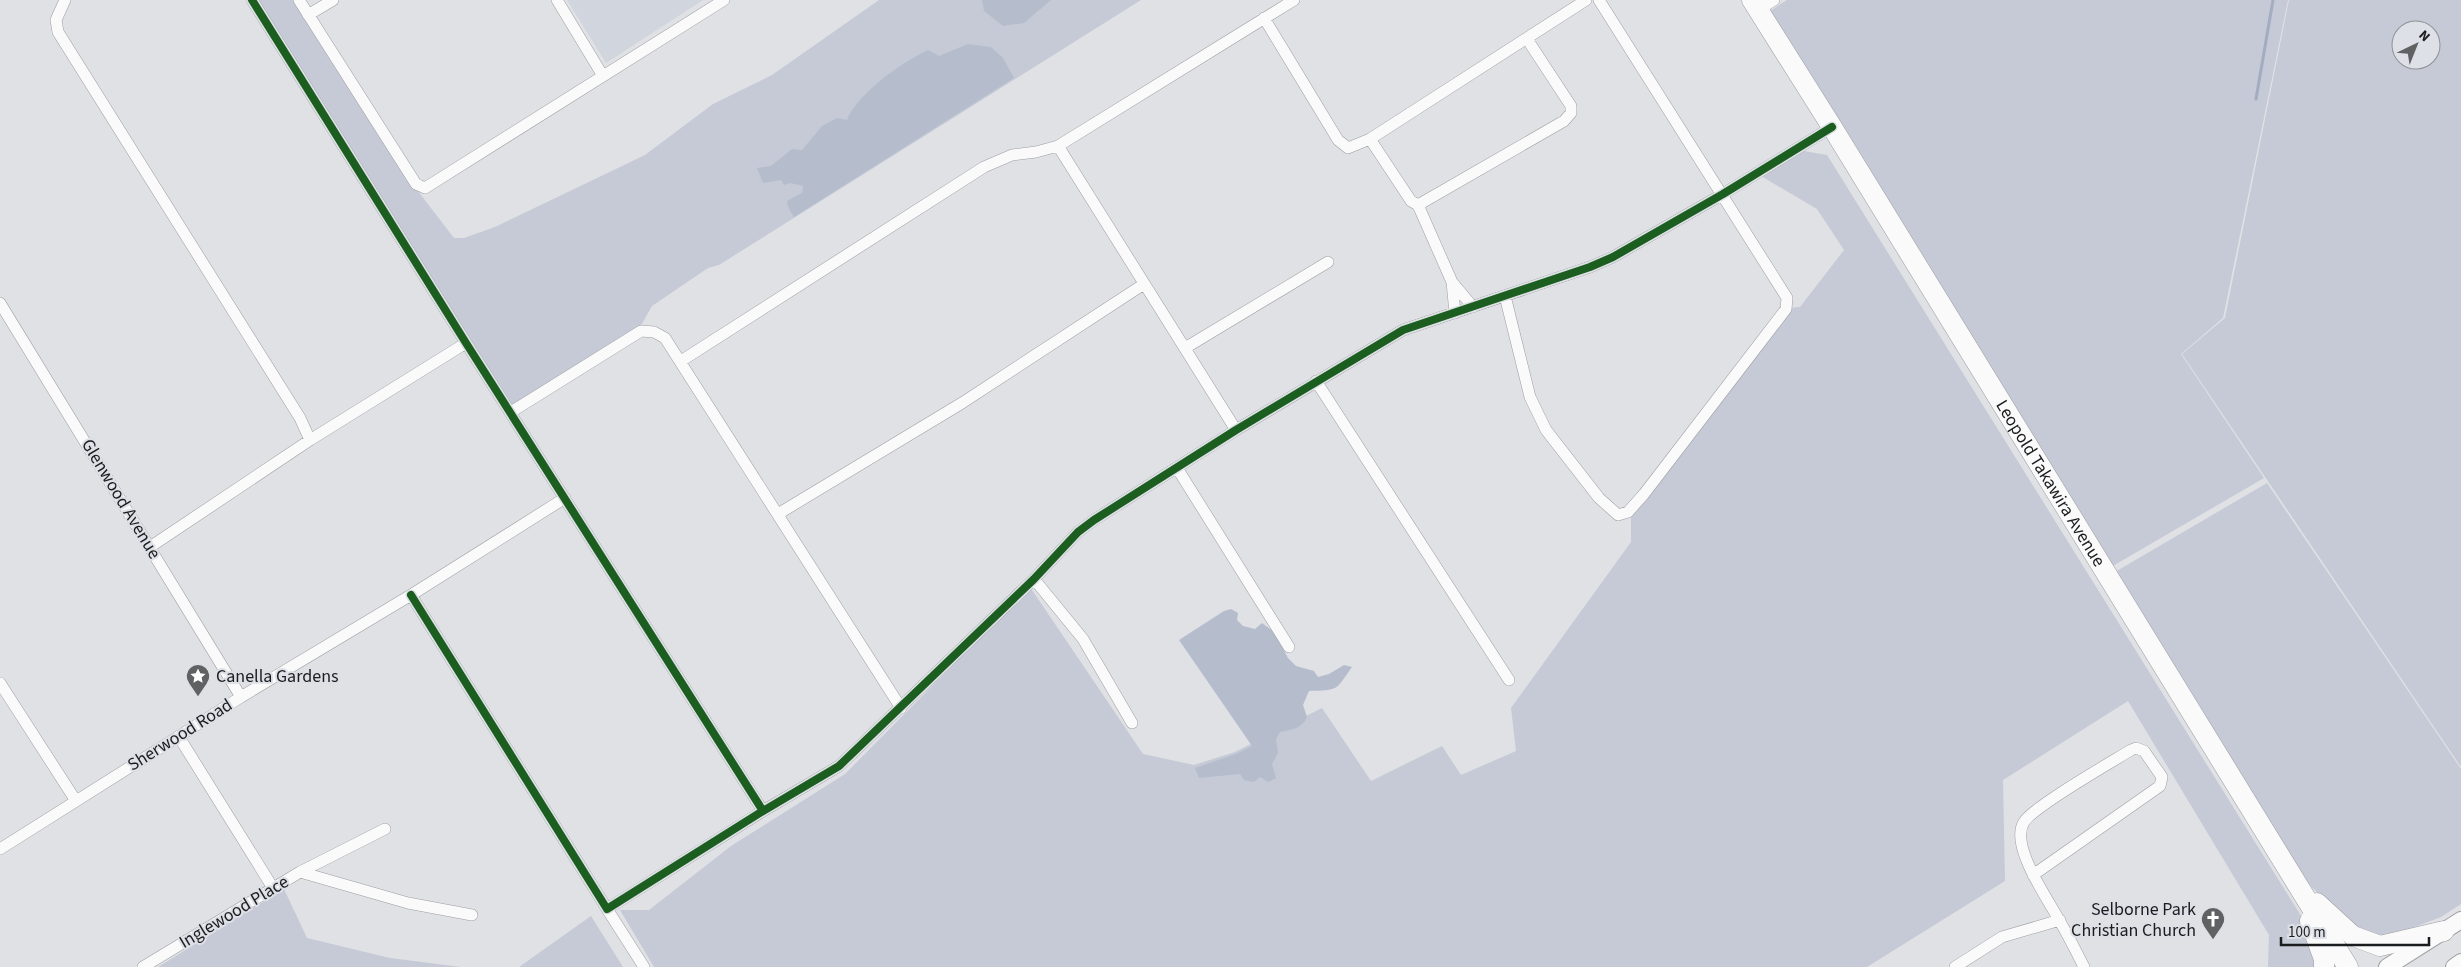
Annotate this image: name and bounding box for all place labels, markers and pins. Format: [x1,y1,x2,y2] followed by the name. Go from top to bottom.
[185,663,211,697] place icon: Canella Gardens
[216,664,339,689] place label: Canella Gardens
[2071,897,2196,943] place label: Selborne Park Christian Church
[2200,906,2226,940] church icon: Selborne Park Christian Church

